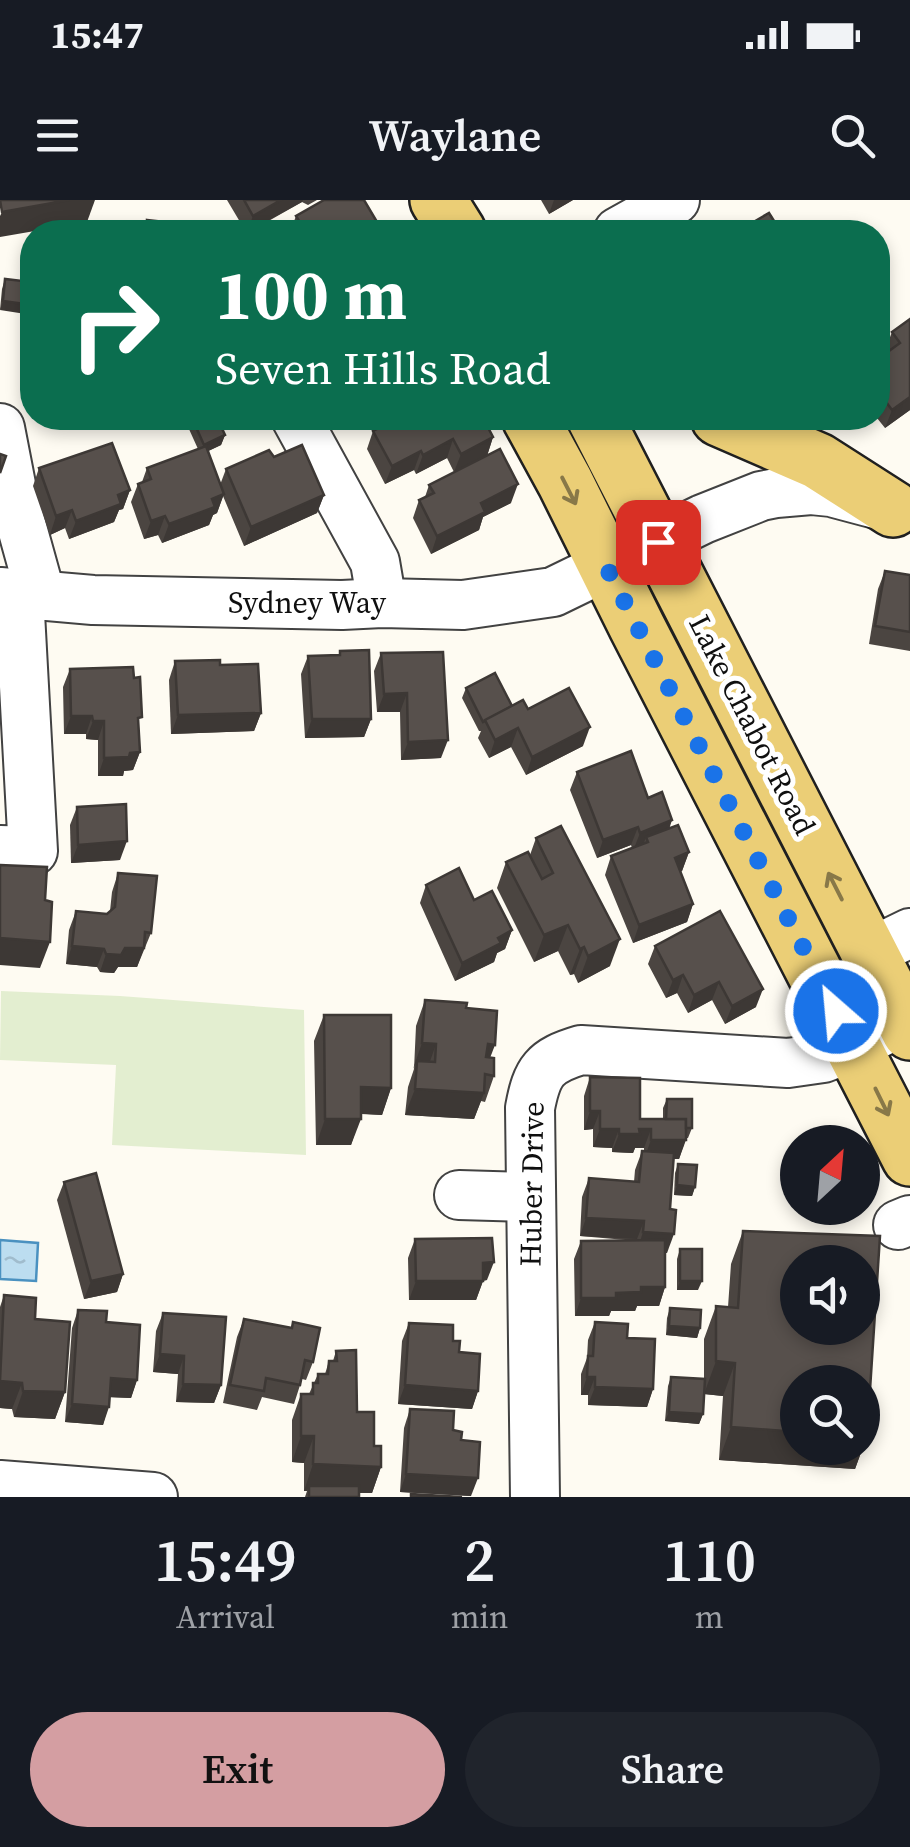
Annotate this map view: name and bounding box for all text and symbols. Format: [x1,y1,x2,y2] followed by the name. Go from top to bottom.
[50,9,144,61] text: 15:47
[369,104,541,166] text: Waylane
[30,108,85,163] icon: menu
[825,108,880,163] icon: search
[215,246,407,342] text: 100 m
[50,260,180,390] icon: right
[215,337,551,399] text: Seven Hills Road
[561,476,580,506] one-way arrow
[616,500,701,585] pin
[631,515,686,570] icon: arrive
[228,582,387,623] street label: Sydney Way
[679,608,826,842] street label: Lake Chabot Road
[825,871,844,901] one-way arrow
[784,959,888,1063] position arrow
[873,1086,892,1116] one-way arrow
[510,1101,553,1267] street label: Huber Drive
[780,1125,880,1225] north arrow
[780,1125,880,1465] map controls
[780,1245,880,1345] button: sound
[780,1365,880,1465] button: search
[154,1519,297,1601] text: 15:49
[464,1519,495,1601] text: 2
[662,1519,756,1601] text: 110
[176,1595,275,1639] text: Arrival
[451,1595,508,1639] text: min
[695,1595,724,1639] text: m
[30,1712,445,1827] button: Exit
[465,1712,880,1827] button: Share

